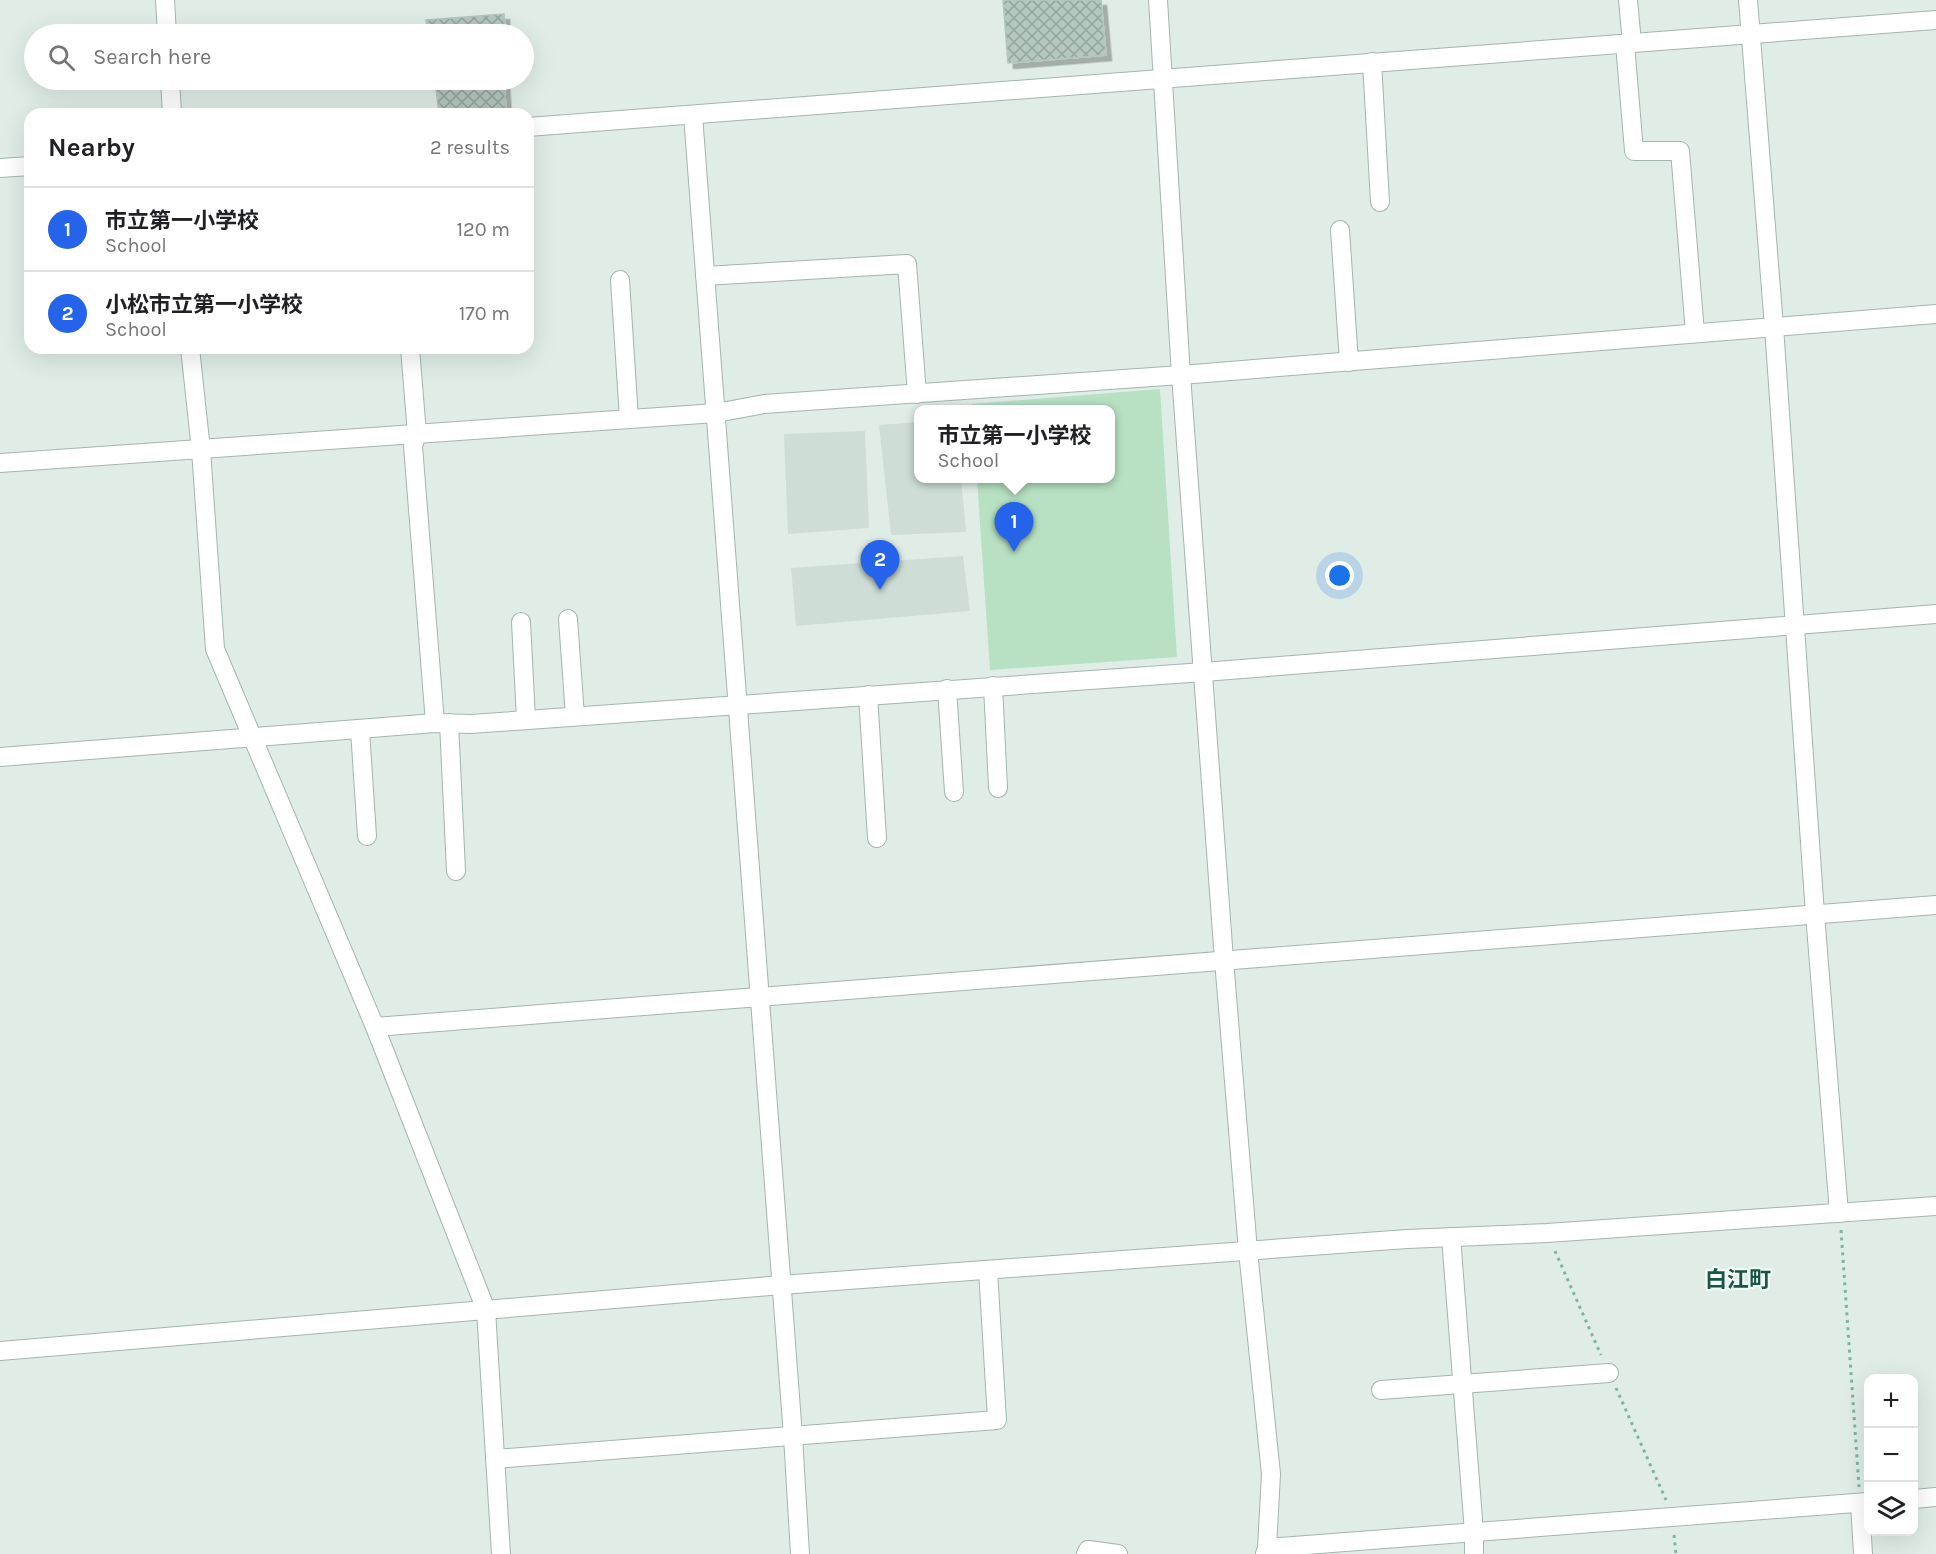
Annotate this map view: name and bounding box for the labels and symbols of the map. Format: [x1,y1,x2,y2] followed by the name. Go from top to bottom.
[994,502,1034,552] pin: 1
[860,540,900,590] pin: 2
[1325,561,1354,590] your location
[1705,1267,1771,1293] district label: 白江町

